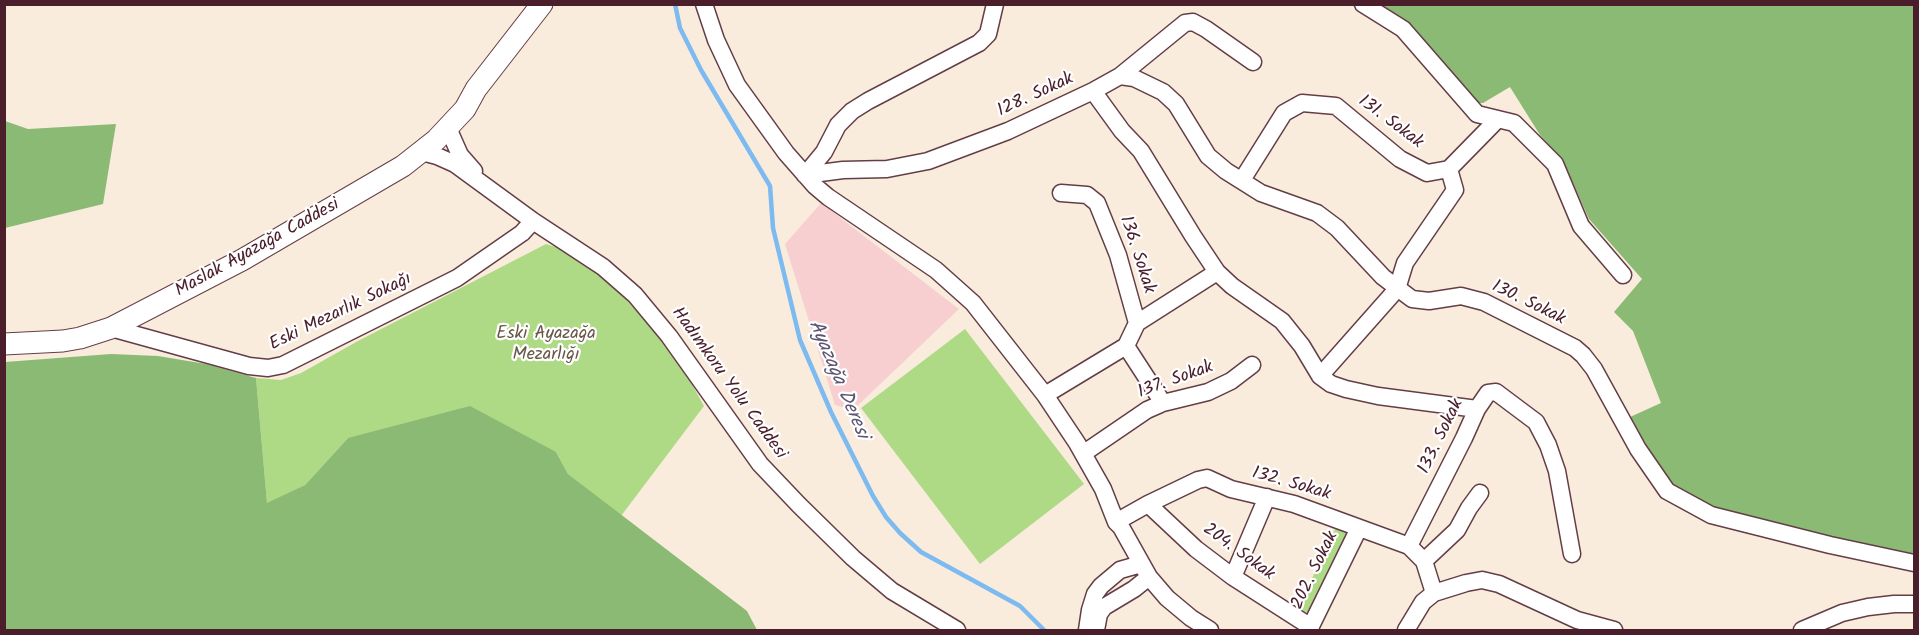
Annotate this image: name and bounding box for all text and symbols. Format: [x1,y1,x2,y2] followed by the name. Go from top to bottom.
[995,69,1077,123] street label: 128. Sokak
[1353,91,1427,155] street label: 131. Sokak
[172,195,344,303] street label: Maslak Ayazağa Caddesi
[1113,213,1159,297] street label: 136. Sokak
[266,269,416,357] street label: Eski Mezarlık Sokağı
[1488,277,1568,331] street label: 130. Sokak
[665,304,791,464] street label: Hadımkoru Yolu Caddesi
[801,317,873,443] water label: Ayazağa Deresi
[496,324,596,366] park label: Eski Ayazağa Mezarlığı
[1135,357,1217,405] street label: 137. Sokak
[1415,396,1469,478] street label: 133. Sokak
[1249,463,1333,507] street label: 132. Sokak
[1198,520,1278,586] street label: 204. Sokak
[1288,528,1344,614] street label: 202. Sokak

